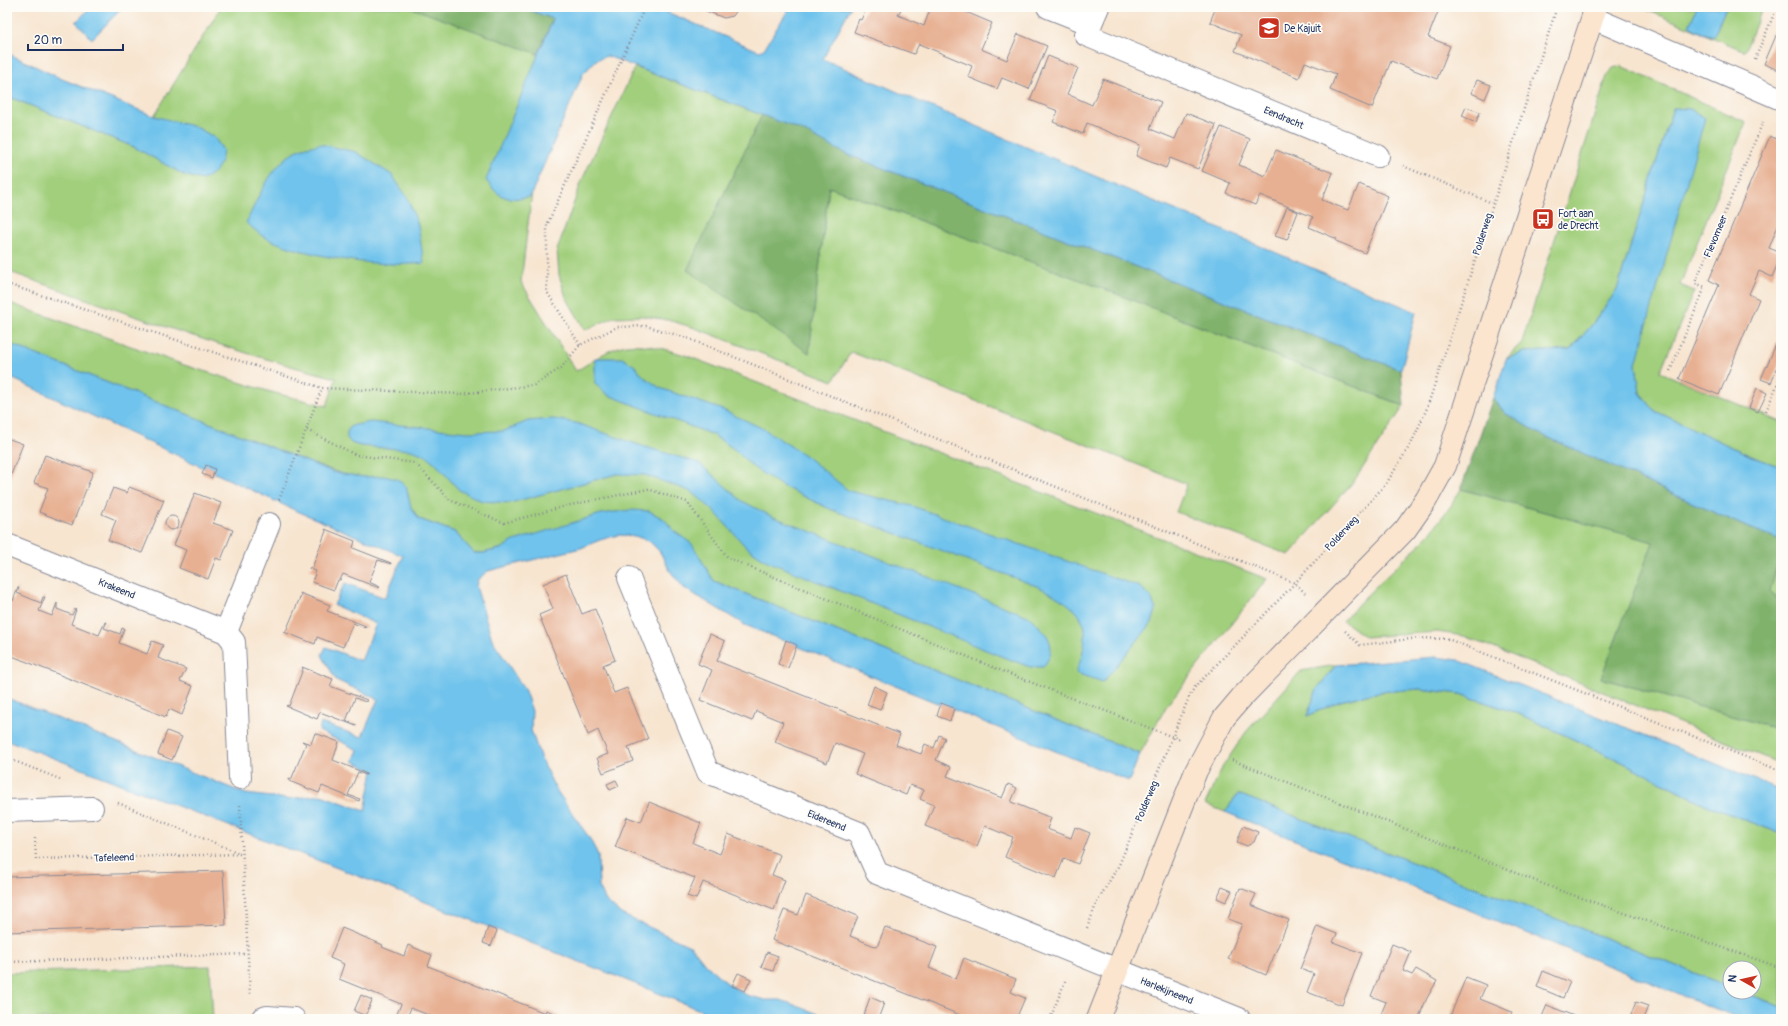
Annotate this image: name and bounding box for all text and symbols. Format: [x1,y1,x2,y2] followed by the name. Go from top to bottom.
[1256,15,1282,41] school or university icon: De Kajuit
[1284,23,1322,35] place label: De Kajuit
[28,26,123,52] scale bar
[34,33,63,48] text: 20 m
[1262,104,1306,132] street label: Eendracht
[1530,206,1556,232] bus stop icon: Fort aan de Drecht
[1558,208,1599,232] place label: Fort aan de Drecht
[1471,212,1495,257] street label: Polderweg
[1702,213,1730,260] street label: Flevomeer
[1323,514,1361,554] street label: Polderweg
[96,576,137,602] street label: Krakeend
[1133,779,1161,824] street label: Polderweg
[806,808,848,834] street label: Eidereend
[94,851,135,865] street label: Tafeleend
[1722,960,1762,1000] north arrow
[1726,974,1740,983] text: N
[1138,975,1195,1007] street label: Harlekijneend

